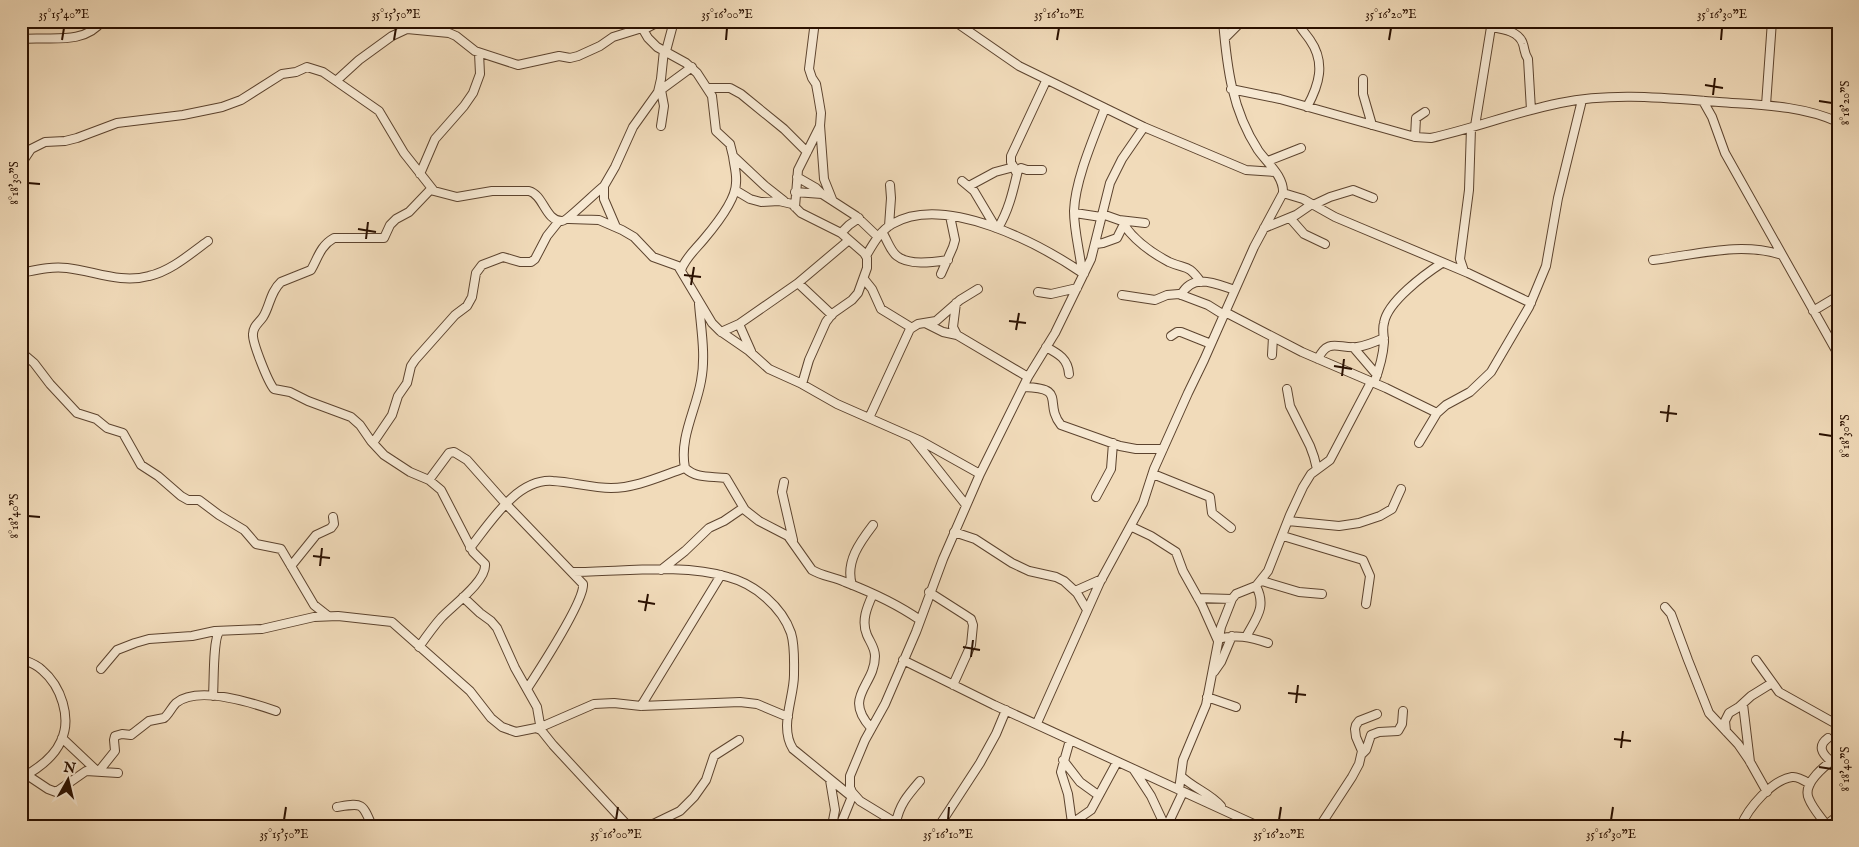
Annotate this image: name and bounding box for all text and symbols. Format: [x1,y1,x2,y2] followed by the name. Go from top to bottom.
[39,7,89,22] text: 35°15'40"E
[371,7,421,22] text: 35°15'50"E
[701,7,753,22] text: 35°16'00"E
[1034,7,1084,22] text: 35°16'10"E
[1365,7,1417,22] text: 35°16'20"E
[1697,7,1747,22] text: 35°16'30"E
[1838,81,1853,125] text: 8°18'20"S
[7,161,22,205] text: 8°18'30"S
[1838,414,1853,458] text: 8°18'30"S
[7,494,22,538] text: 8°18'40"S
[1838,747,1853,791] text: 8°18'40"S
[42,754,92,804] north arrow
[61,758,77,778] text: N
[259,827,309,842] text: 35°15'50"E
[590,827,642,842] text: 35°16'00"E
[923,827,973,842] text: 35°16'10"E
[1253,827,1305,842] text: 35°16'20"E
[1586,827,1636,842] text: 35°16'30"E

